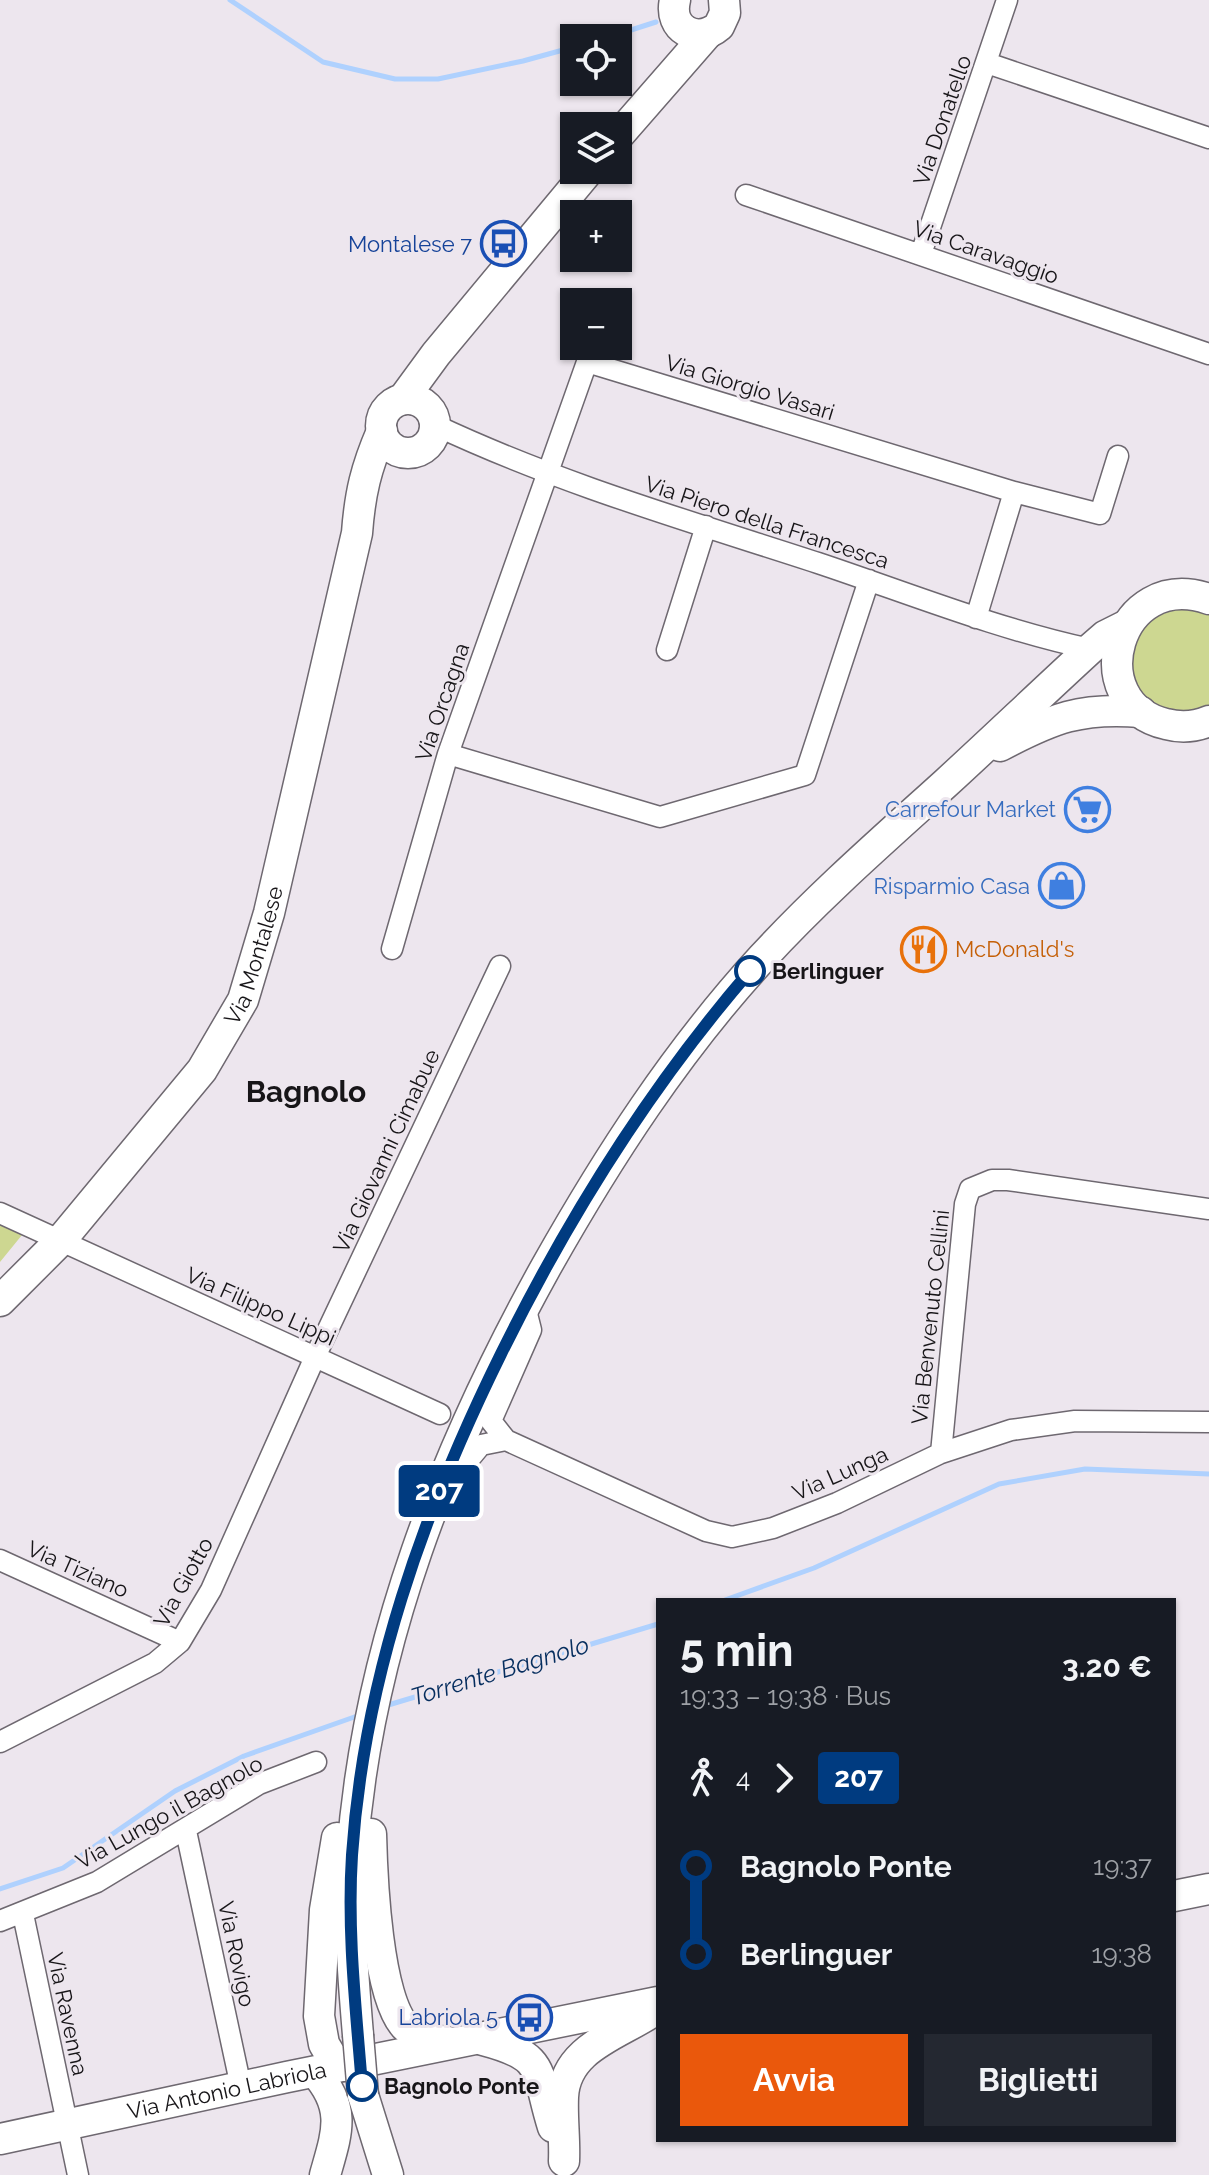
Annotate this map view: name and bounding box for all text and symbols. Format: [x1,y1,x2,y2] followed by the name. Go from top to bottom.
[560,24,632,360] map controls
[560,24,632,96] button: locate
[908,51,976,189] street label: Via Donatello
[560,112,632,184] button: layers
[560,200,632,272] button: +
[910,215,1062,289] street label: Via Caravaggio
[479,220,527,268] bus stop icon: Montalese 7
[348,231,472,257] place label: Montalese 7
[560,288,632,360] button: −
[662,349,838,425] street label: Via Giorgio Vasari
[642,470,892,574] street label: Via Piero della Francesca
[410,639,474,765] street label: Via Orcagna
[1063,785,1111,833] supermarket icon: Carrefour Market
[885,796,1057,822] place label: Carrefour Market
[1037,862,1085,910] shop icon: Risparmio Casa
[874,873,1030,899] place label: Risparmio Casa
[218,884,288,1029] street label: Via Montalese
[900,925,948,973] restaurant icon: McDonald's
[955,936,1074,962] place label: McDonald's
[735,956,765,986] marker: Berlinguer
[772,958,884,984] place label: Berlinguer
[327,1045,445,1257] street label: Via Giovanni Cimabue
[246,1074,366,1109] district label: Bagnolo
[906,1208,954,1426] street label: Via Benvenuto Cellini
[182,1261,340,1351] street label: Via Filippo Lippi
[788,1440,892,1506] street label: Via Lunga
[393,1465,485,1517] line badge: 207
[415,1474,463,1507] text: 207
[148,1533,218,1631] street label: Via Giotto
[23,1535,133,1603] street label: Via Tiziano
[680,1625,794,1676] text: 5 min
[407,1630,592,1711] water label: Torrente Bagnolo
[1062,1649,1152,1684] text: 3.20 €
[680,1681,891,1711] text: 19:33 – 19:38 · Bus
[71,1750,267,1874] street label: Via Lungo il Bagnolo
[680,1756,724,1800] icon: walk
[762,1756,806,1800] icon: forward
[834,1761,883,1794] text: 207
[736,1763,750,1793] text: 4
[740,1849,952,1884] text: Bagnolo Ponte
[1093,1851,1152,1881] text: 19:37
[213,1899,261,2009] street label: Via Rovigo
[740,1937,892,1972] text: Berlinguer
[1091,1939,1152,1969] text: 19:38
[42,1950,94,2078] street label: Via Ravenna
[505,1993,553,2041] bus stop icon: Labriola 5
[398,2004,498,2030] place label: Labriola 5
[680,2034,908,2126] button: Avvia
[924,2034,1152,2126] button: Biglietti
[125,2056,329,2124] street label: Via Antonio Labriola
[347,2071,377,2101] marker: Bagnolo Ponte
[384,2073,539,2099] place label: Bagnolo Ponte

